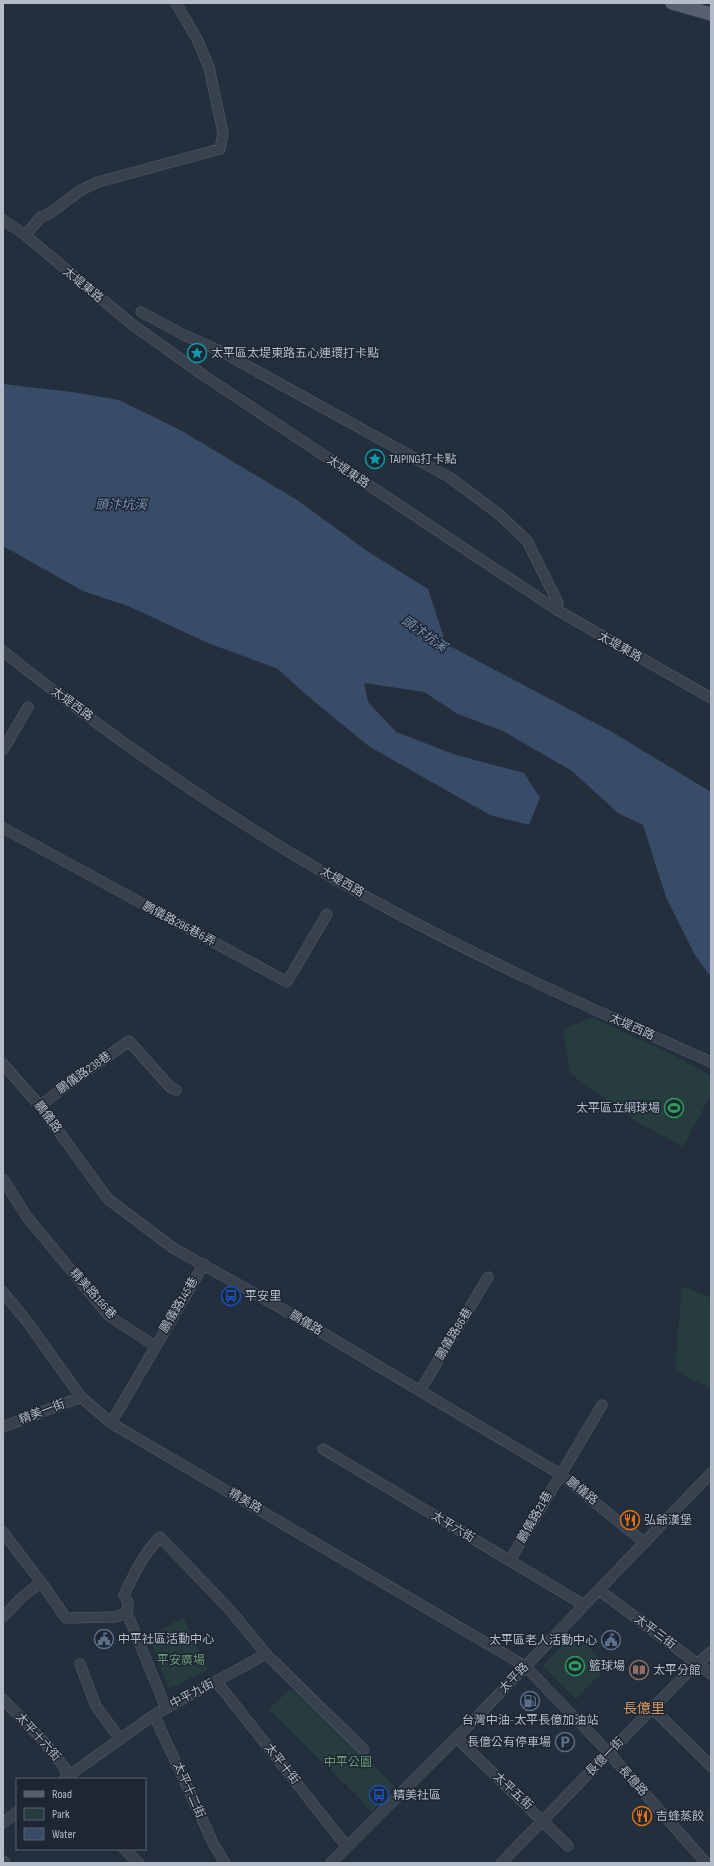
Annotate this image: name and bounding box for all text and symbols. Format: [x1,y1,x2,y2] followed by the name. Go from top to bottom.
[60,264,106,306] street label: 太堤東路
[186,342,208,364] place icon: 太平區太堤東路五心連環打卡點
[211,346,379,361] place label: 太平區太堤東路五心連環打卡點
[364,448,386,470] place icon: TAIPING打卡點
[324,452,372,492] street label: 太堤東路
[389,452,457,467] place label: TAIPING打卡點
[95,497,149,513] water label: 頭汴坑溪
[398,613,452,657] water label: 頭汴坑溪
[595,629,645,665] street label: 太堤東路
[48,684,96,724] street label: 太堤西路
[317,864,367,900] street label: 太堤西路
[140,898,218,950] street label: 鵬儀路296巷6弄
[607,1010,657,1044] street label: 太堤西路
[54,1049,114,1097] street label: 鵬儀路238巷
[663,1097,685,1119] sports icon: 太平區立網球場
[31,1098,65,1136] street label: 鵬儀路
[576,1101,660,1116] place label: 太平區立網球場
[66,1266,120,1322] street label: 精美路166巷
[157,1275,201,1335] street label: 鵬儀路145巷
[220,1285,242,1307] bus stop icon: 平安里
[245,1289,281,1304] place label: 平安里
[433,1305,475,1363] street label: 鵬儀路86巷
[287,1307,325,1339] street label: 鵬儀路
[17,1396,67,1428] street label: 精美一街
[563,1474,601,1508] street label: 鵬儀路
[226,1486,264,1516] street label: 精美路
[514,1488,556,1546] street label: 鵬儀路21巷
[429,1508,477,1546] street label: 太平六街
[619,1509,641,1531] restaurant icon: 弘爺漢堡
[644,1513,692,1528] place label: 弘爺漢堡
[631,1612,679,1652] street label: 太平三街
[93,1628,115,1650] public building icon: 中平社區活動中心
[600,1629,622,1651] public building icon: 太平區老人活動中心
[118,1632,214,1647] place label: 中平社區活動中心
[489,1633,597,1648] place label: 太平區老人活動中心
[157,1653,205,1668] park label: 平安廣場
[564,1655,586,1677] sports icon: 籃球場
[589,1659,625,1674] place label: 籃球場
[628,1659,650,1681] library icon: 太平分館
[496,1660,532,1696] street label: 太平路
[653,1663,701,1678] place label: 太平分館
[167,1676,217,1712] street label: 中平九街
[519,1690,541,1712] fuel station icon: 台灣中油-太平長億加油站
[623,1700,665,1717] district label: 長億里
[12,1710,64,1764] street label: 太平十六街
[462,1713,598,1728] place label: 台灣中油-太平長億加油站
[554,1731,576,1753] parking icon: 長億公有停車場
[467,1735,551,1750] place label: 長億公有停車場
[583,1735,627,1779] street label: 長億一街
[261,1740,303,1788] street label: 太平十街
[324,1755,372,1770] park label: 中平公園
[170,1760,208,1820] street label: 太平十二街
[615,1763,651,1799] street label: 長億路
[490,1769,536,1813] street label: 太平五街
[16,1778,146,1850] legend
[368,1784,390,1806] bus stop icon: 精美社區
[52,1787,72,1802] text: Road
[393,1788,441,1803] place label: 精美社區
[631,1805,653,1827] restaurant icon: 吉蜂蒸餃
[52,1807,70,1822] text: Park
[656,1809,704,1824] place label: 吉蜂蒸餃
[52,1827,76,1842] text: Water

